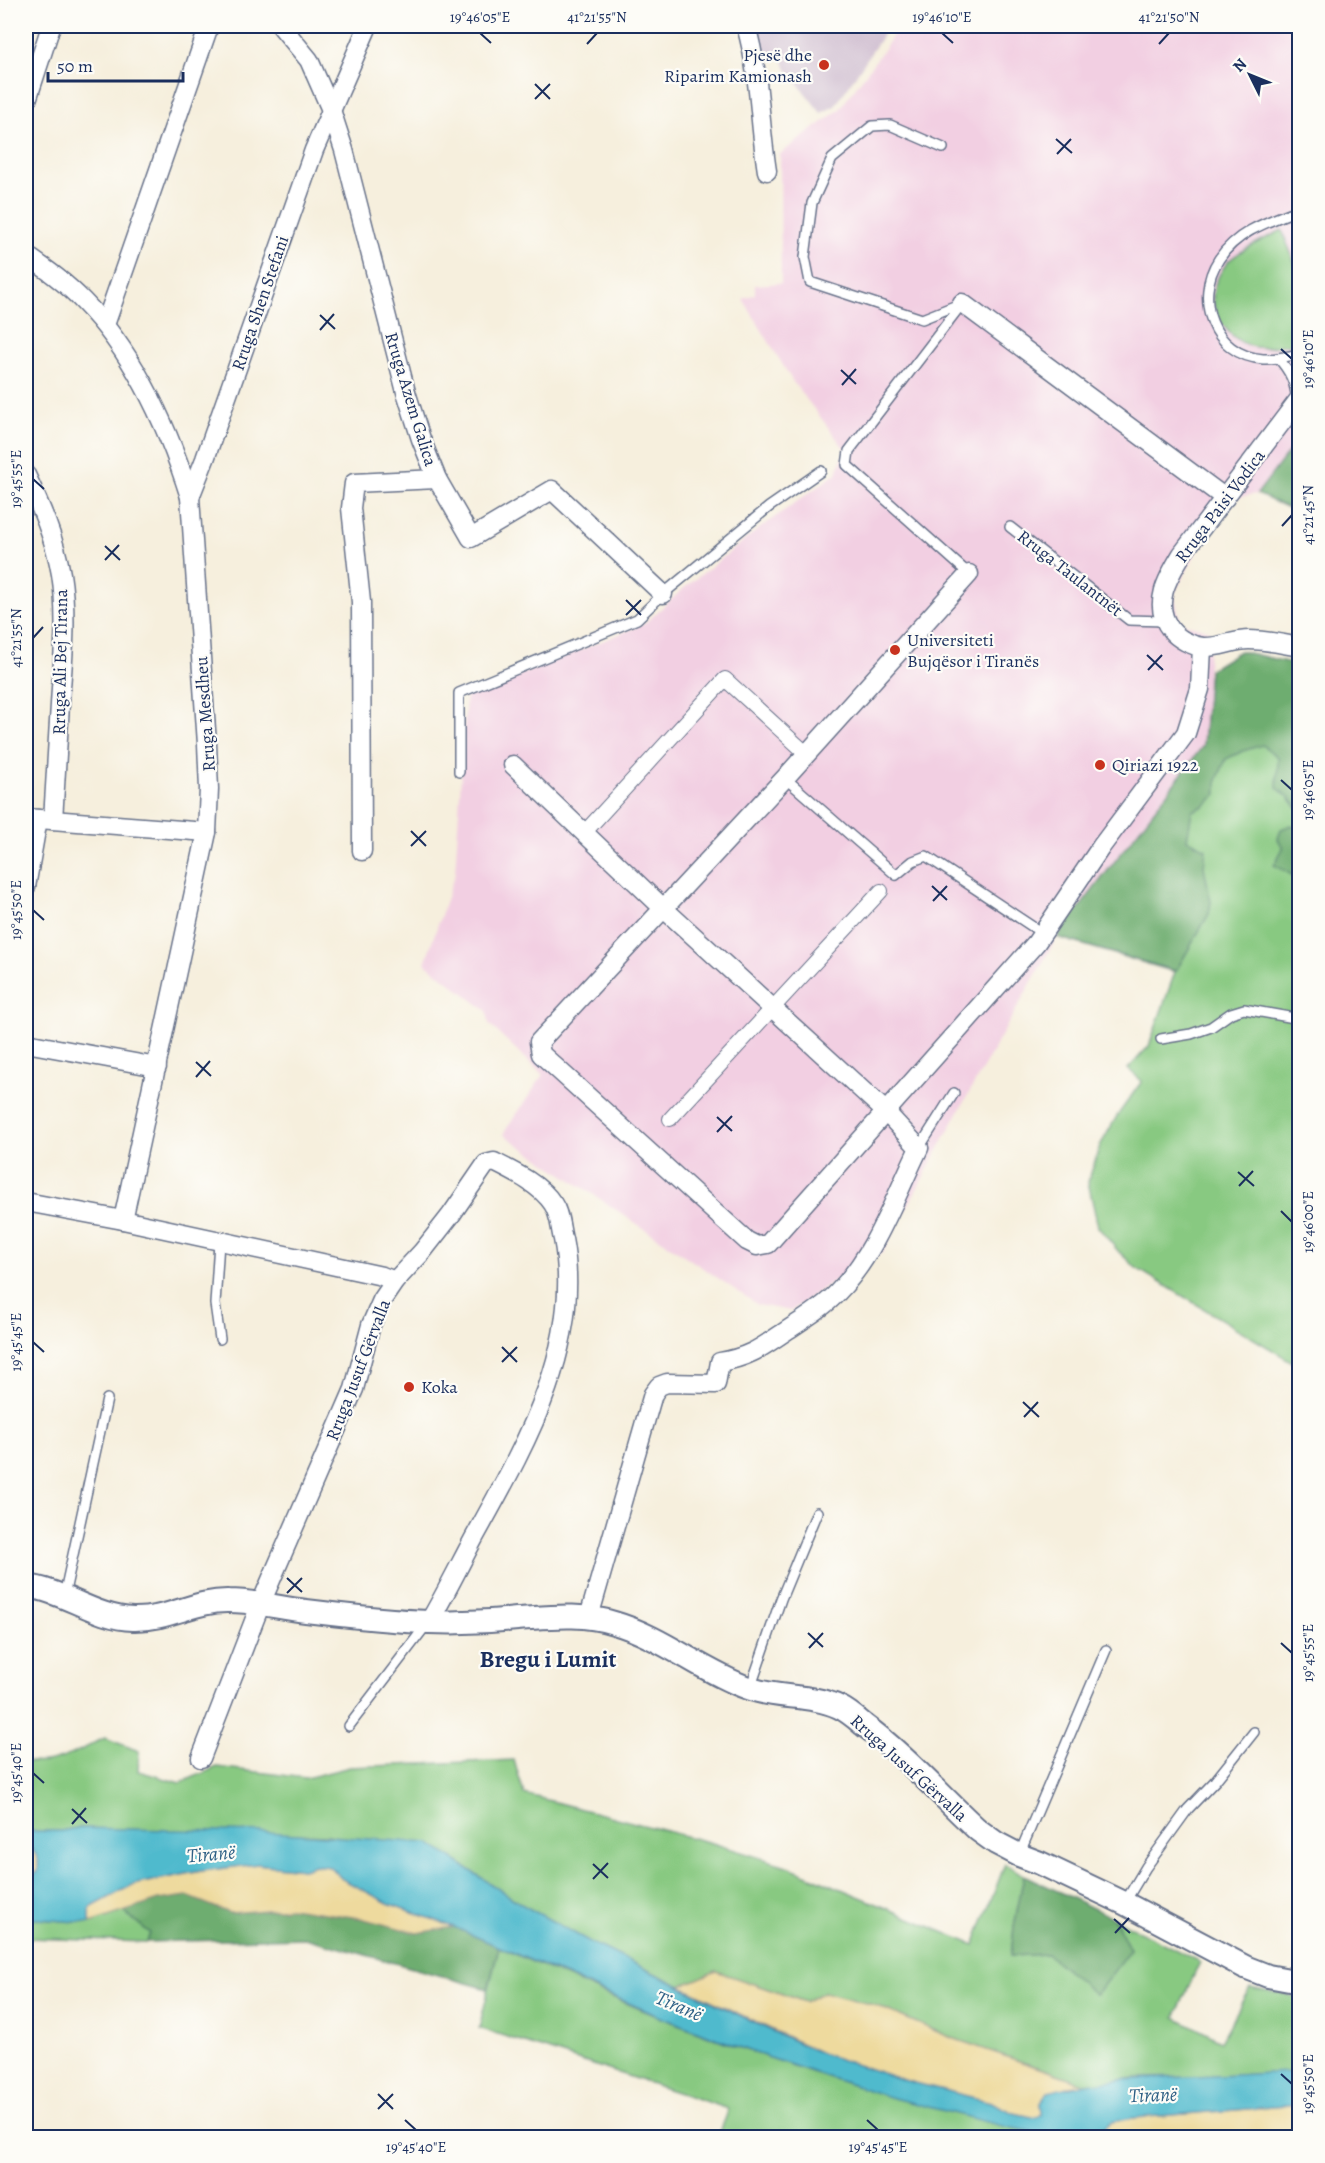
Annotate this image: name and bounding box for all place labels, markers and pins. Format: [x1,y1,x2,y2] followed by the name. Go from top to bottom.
[664,43,812,88] place label: Pjesë dhe Riparim Kamionash
[817,58,831,72] marker: Pjesë dhe Riparim Kamionash
[907,628,1039,673] place label: Universiteti Bujqësor i Tiranës
[888,643,902,657] marker: Universiteti Bujqësor i Tiranës
[1112,753,1199,777] place label: Qiriazi 1922
[1093,758,1107,772] marker: Qiriazi 1922
[421,1375,458,1399] place label: Koka
[402,1380,416,1394] marker: Koka

